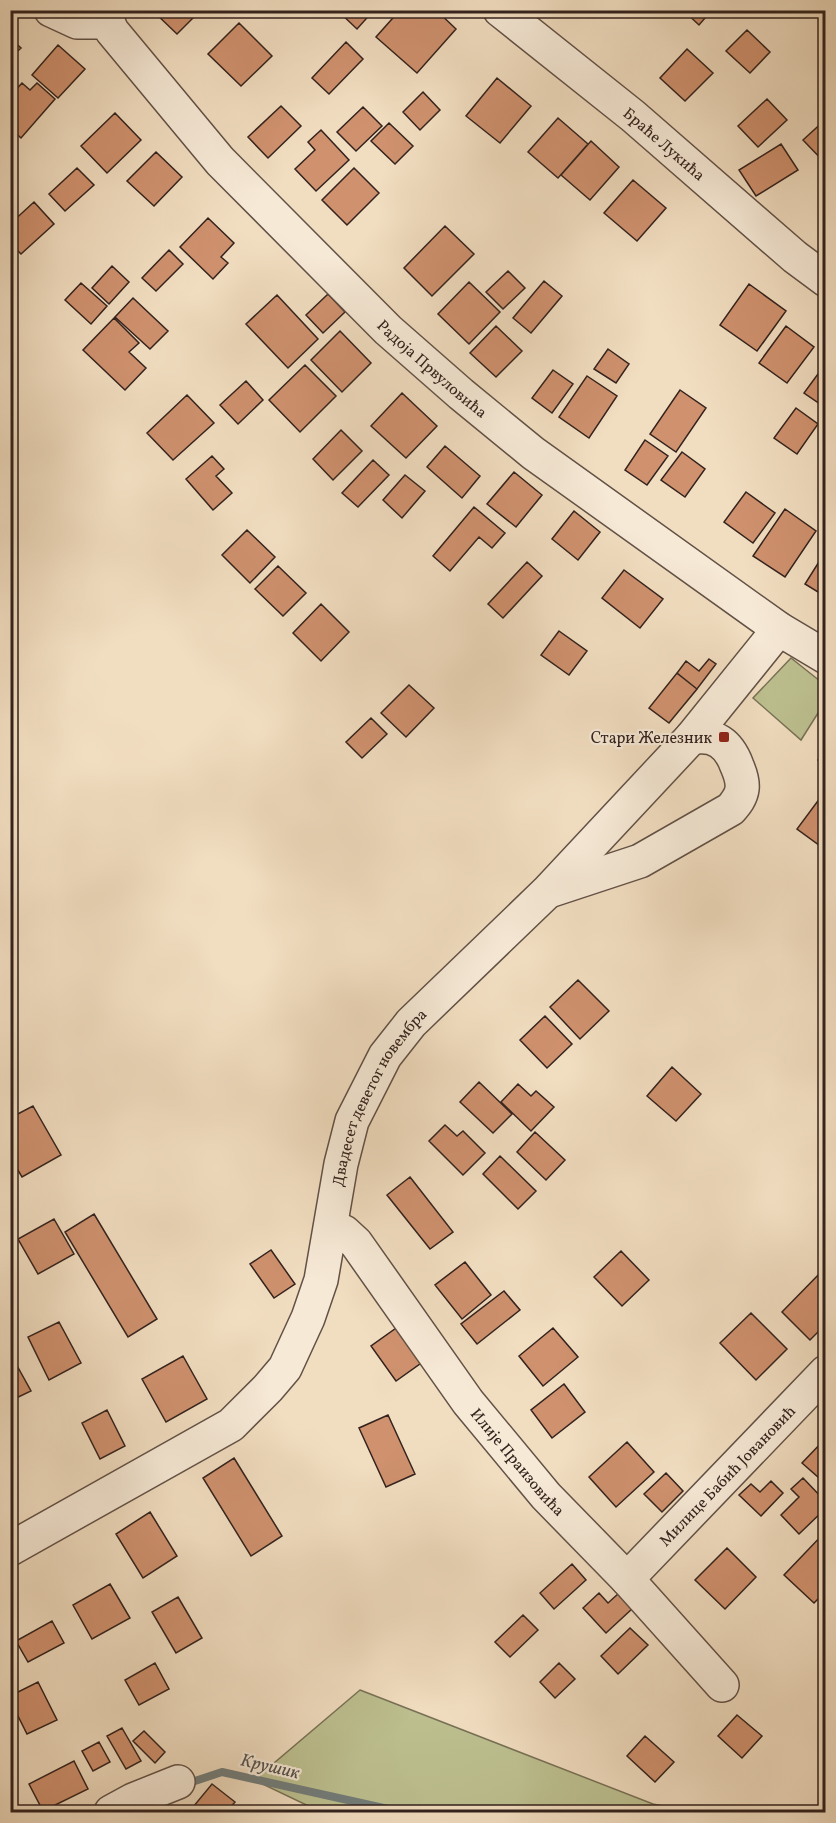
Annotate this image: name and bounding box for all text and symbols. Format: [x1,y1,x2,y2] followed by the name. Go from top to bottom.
[618,103,709,187] street label: Браће Лукића
[371,316,491,424] street label: Радоја Првуловића
[591,728,712,750] place label: Стари Железник
[717,730,731,744] marker: Стари Железник
[328,1004,433,1188] street label: Двадесет деветог новембра
[655,1401,801,1552] street label: Милице Бабић Јовановић
[464,1404,569,1522] street label: Илије Праизовића
[238,1749,302,1786] water label: Крушик

